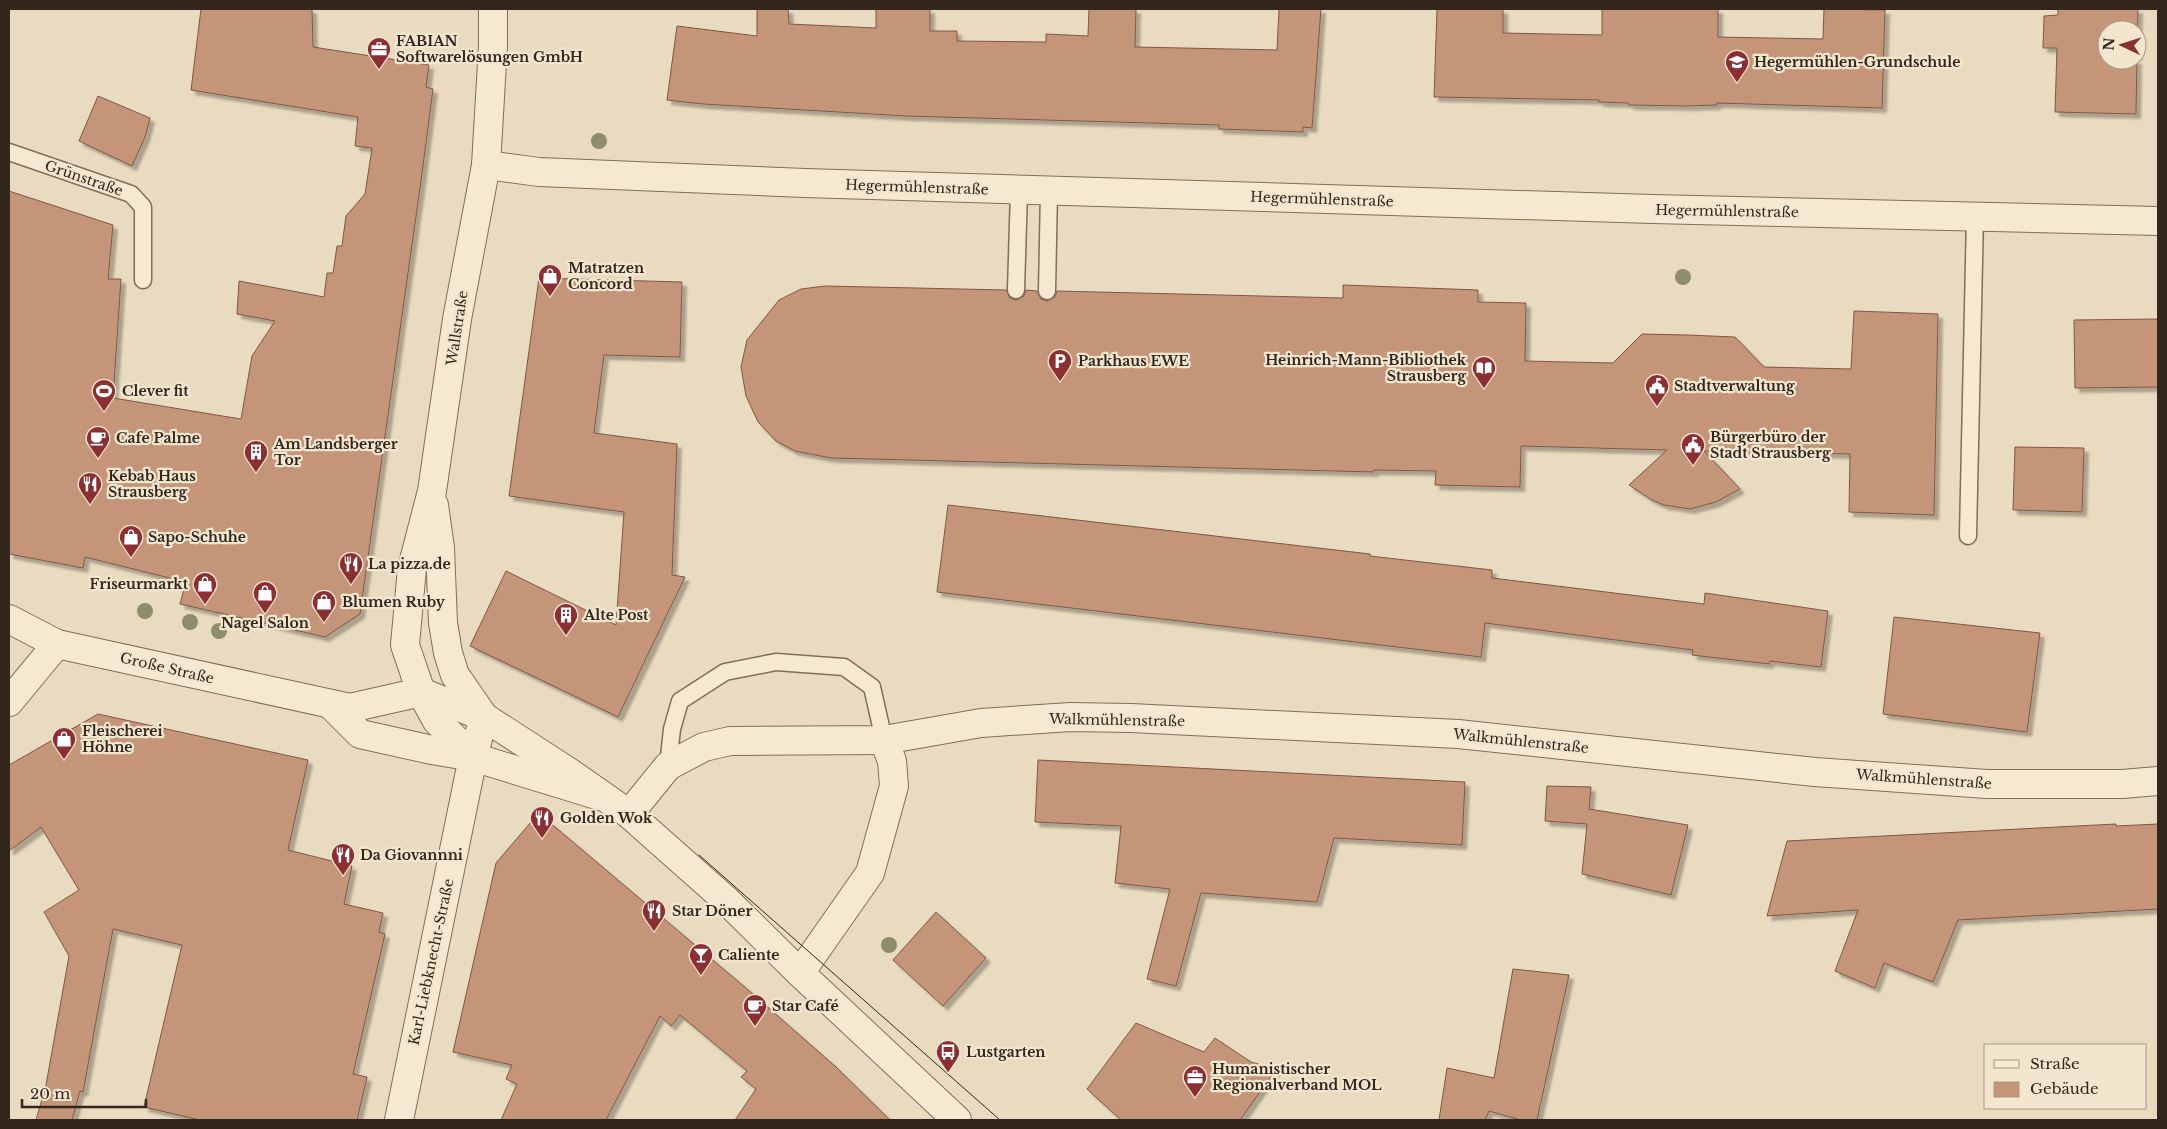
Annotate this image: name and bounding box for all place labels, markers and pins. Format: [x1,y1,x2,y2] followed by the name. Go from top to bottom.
[396,32,583,66] place label: FABIAN Softwarelösungen GmbH
[366,36,392,70] office icon: FABIAN Softwarelösungen GmbH
[1724,49,1750,83] school or university icon: Hegermühlen-Grundschule
[1754,53,1960,71] place label: Hegermühlen-Grundschule
[568,259,644,293] place label: Matratzen Concord
[537,263,563,297] shop icon: Matratzen Concord
[1047,348,1073,382] parking icon: Parkhaus EWE
[1265,351,1467,385] place label: Heinrich-Mann-Bibliothek Strausberg
[1078,352,1189,370] place label: Parkhaus EWE
[1471,355,1497,389] library icon: Heinrich-Mann-Bibliothek Strausberg
[1644,373,1670,407] public building icon: Stadtverwaltung
[1674,377,1795,395] place label: Stadtverwaltung
[91,378,117,412] sports icon: Clever fit
[122,382,189,400] place label: Clever fit
[85,425,111,459] cafe icon: Cafe Palme
[1710,428,1831,462] place label: Bürgerbüro der Stadt Strausberg
[116,429,200,447] place label: Cafe Palme
[1680,432,1706,466] public building icon: Bürgerbüro der Stadt Strausberg
[273,435,398,469] place label: Am Landsberger Tor
[243,439,269,473] building icon: Am Landsberger Tor
[108,467,196,501] place label: Kebab Haus Strausberg
[77,471,103,505] restaurant icon: Kebab Haus Strausberg
[118,524,144,558] shop icon: Sapo-Schuhe
[148,528,246,546] place label: Sapo-Schuhe
[338,551,364,585] restaurant icon: La pizza.de
[368,555,451,573] place label: La pizza.de
[192,571,218,605] shop icon: Friseurmarkt
[90,575,189,593] place label: Friseurmarkt
[252,580,278,614] shop icon: Nagel Salon
[311,589,337,623] shop icon: Blumen Ruby
[342,593,446,611] place label: Blumen Ruby
[553,602,579,636] building icon: Alte Post
[583,606,649,624] place label: Alte Post
[221,614,309,632] place label: Nagel Salon
[82,722,163,756] place label: Fleischerei Höhne
[51,726,77,760] shop icon: Fleischerei Höhne
[529,805,555,839] restaurant icon: Golden Wok
[560,809,653,827] place label: Golden Wok
[330,842,356,876] restaurant icon: Da Giovannni
[360,846,463,864] place label: Da Giovannni
[641,898,667,932] restaurant icon: Star Döner
[672,902,752,920] place label: Star Döner
[688,942,714,976] bar icon: Caliente
[718,946,780,964] place label: Caliente
[742,993,768,1027] cafe icon: Star Café
[772,997,839,1015] place label: Star Café
[935,1039,961,1073] bus stop icon: Lustgarten
[966,1043,1046,1061] place label: Lustgarten
[1212,1060,1382,1094] place label: Humanistischer Regionalverband MOL
[1182,1064,1208,1098] office icon: Humanistischer Regionalverband MOL

